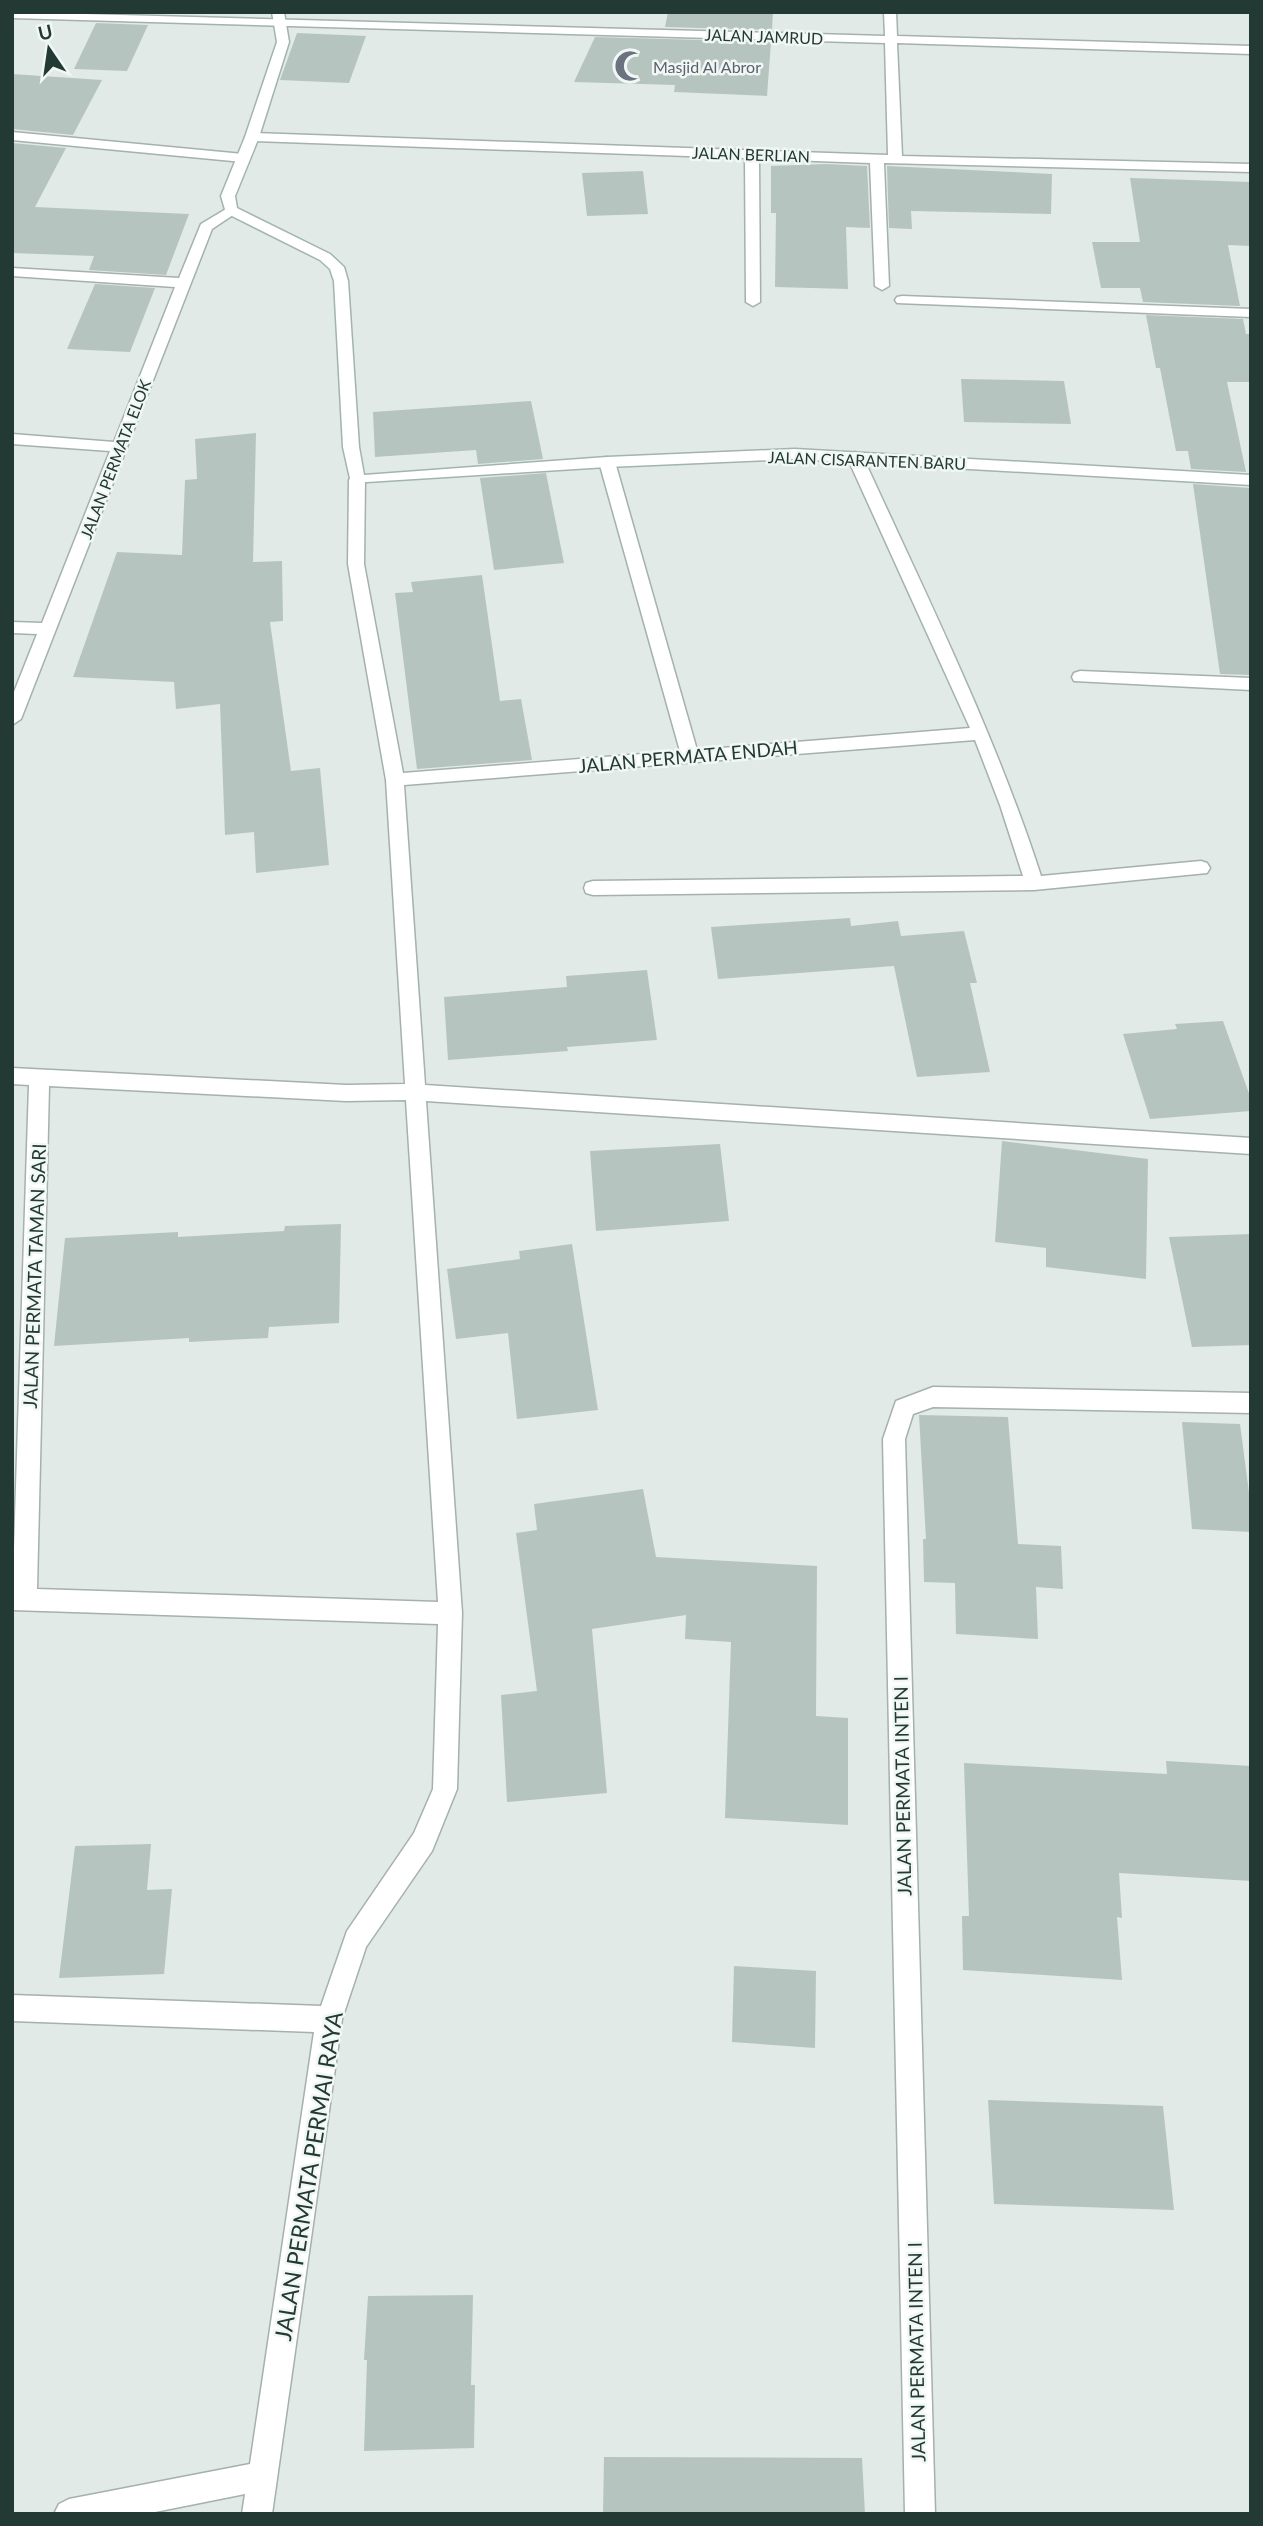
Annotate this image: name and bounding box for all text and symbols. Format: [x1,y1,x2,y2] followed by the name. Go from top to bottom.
[14,14,84,84] north arrow
[36,19,55,45] text: U
[704,24,824,48] street label: JALAN JAMRUD
[613,49,647,83] mosque icon: Masjid Al Abror
[653,57,761,76] place label: Masjid Al Abror
[692,142,810,166] street label: JALAN BERLIAN
[76,376,154,541] street label: JALAN PERMATA ELOK
[768,447,966,473] street label: JALAN CISARANTEN BARU
[577,735,799,777] street label: JALAN PERMATA ENDAH
[18,1143,50,1409] street label: JALAN PERMATA TAMAN SARI
[889,1676,915,1896] street label: JALAN PERMATA INTEN I
[268,2009,348,2343] street label: JALAN PERMATA PERMAI RAYA
[903,2242,929,2462] street label: JALAN PERMATA INTEN I

